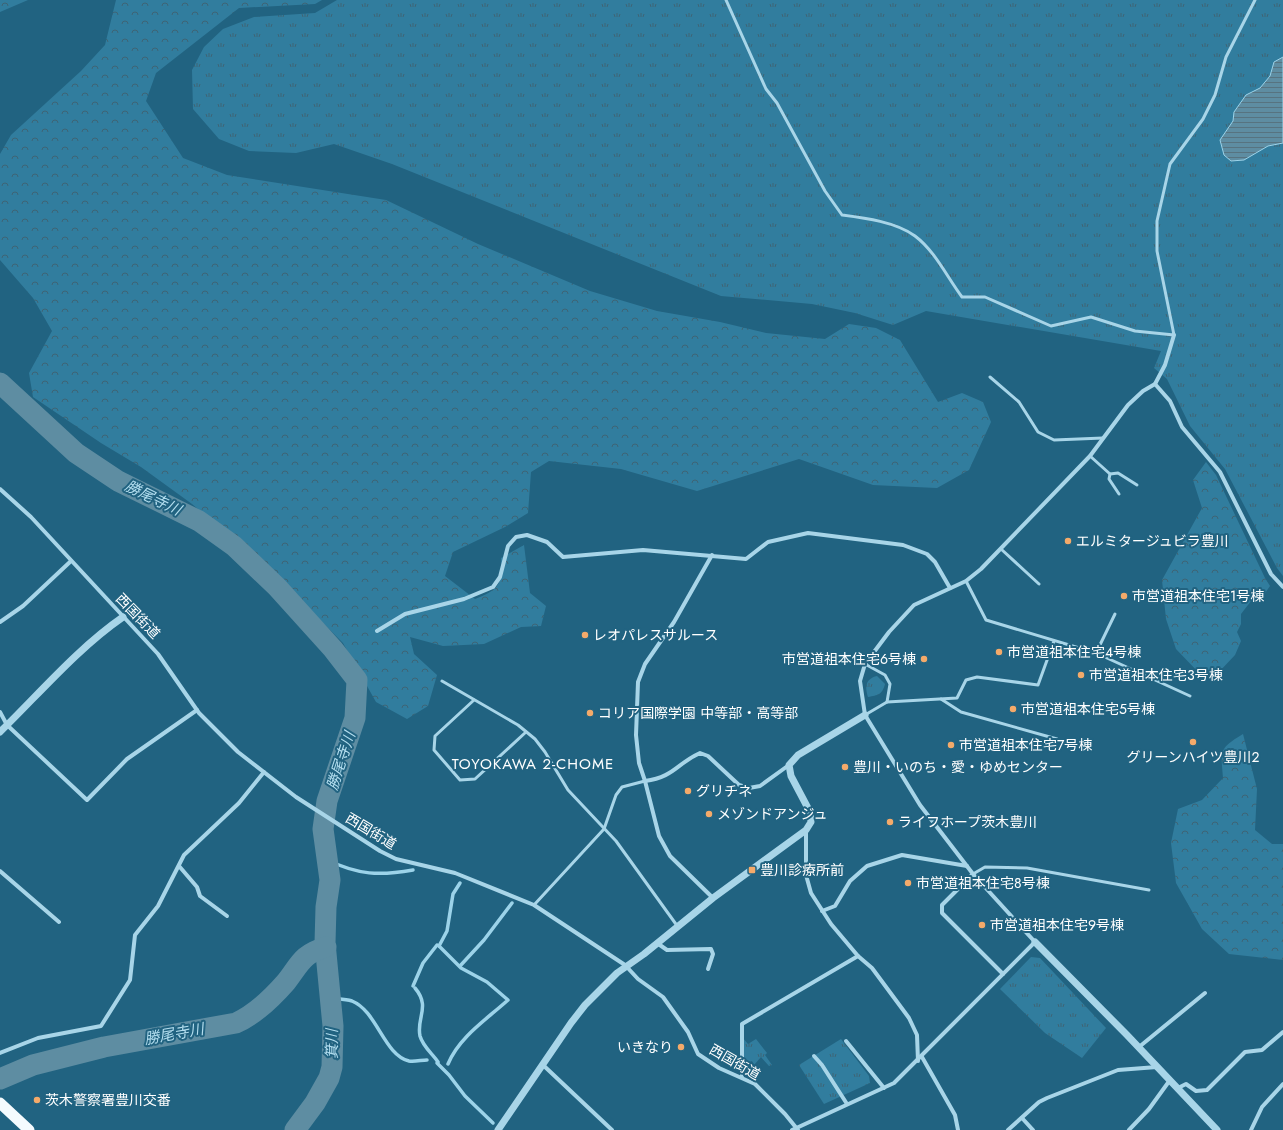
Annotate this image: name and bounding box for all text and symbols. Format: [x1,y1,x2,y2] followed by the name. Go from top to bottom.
[121,475,187,522] water label: 勝尾寺川
[1076,531,1229,551] place label: エルミタージュビラ豊川
[1063,536,1073,546] marker: エルミタージュビラ豊川
[1132,586,1264,606] place label: 市営道祖本住宅1号棟
[111,589,165,643] street label: 西国街道
[1119,591,1129,601] marker: 市営道祖本住宅1号棟
[593,625,718,645] place label: レオパレスサルース
[580,630,590,640] marker: レオパレスサルース
[1007,642,1141,662] place label: 市営道祖本住宅4号棟
[994,647,1004,657] marker: 市営道祖本住宅4号棟
[782,649,916,669] place label: 市営道祖本住宅6号棟
[919,654,929,664] marker: 市営道祖本住宅6号棟
[1089,665,1223,685] place label: 市営道祖本住宅3号棟
[1076,670,1086,680] marker: 市営道祖本住宅3号棟
[1021,699,1155,719] place label: 市営道祖本住宅5号棟
[598,703,798,723] place label: コリア国際学園 中等部・高等部
[1008,704,1018,714] marker: 市営道祖本住宅5号棟
[585,708,595,718] marker: コリア国際学園 中等部・高等部
[321,727,361,793] water label: 勝尾寺川
[959,735,1092,755] place label: 市営道祖本住宅7号棟
[1188,737,1198,747] marker: グリーンハイツ豊川2
[946,740,956,750] marker: 市営道祖本住宅7号棟
[1127,747,1260,767] place label: グリーンハイツ豊川2
[452,753,614,775] district label: TOYOKAWA 2-CHOME
[853,757,1063,777] place label: 豊川・いのち・愛・ゆめセンター
[840,762,850,772] marker: 豊川・いのち・愛・ゆめセンター
[696,781,752,801] place label: グリチネ
[683,786,693,796] marker: グリチネ
[717,804,827,824] place label: メゾンドアンジュ
[342,808,400,854] street label: 西国街道
[704,809,714,819] marker: メゾンドアンジュ
[898,812,1037,832] place label: ライフホープ茨木豊川
[885,817,895,827] marker: ライフホープ茨木豊川
[760,860,844,880] place label: 豊川診療所前
[747,865,757,875] marker: 豊川診療所前
[916,873,1050,893] place label: 市営道祖本住宅8号棟
[903,878,913,888] marker: 市営道祖本住宅8号棟
[990,915,1124,935] place label: 市営道祖本住宅9号棟
[977,920,987,930] marker: 市営道祖本住宅9号棟
[143,1018,207,1050] water label: 勝尾寺川
[321,1027,343,1059] water label: 箕川
[617,1037,673,1057] place label: いきなり
[706,1039,764,1085] street label: 西国街道
[676,1042,686,1052] marker: いきなり
[45,1090,171,1110] place label: 茨木警察署豊川交番
[32,1095,42,1105] marker: 茨木警察署豊川交番

